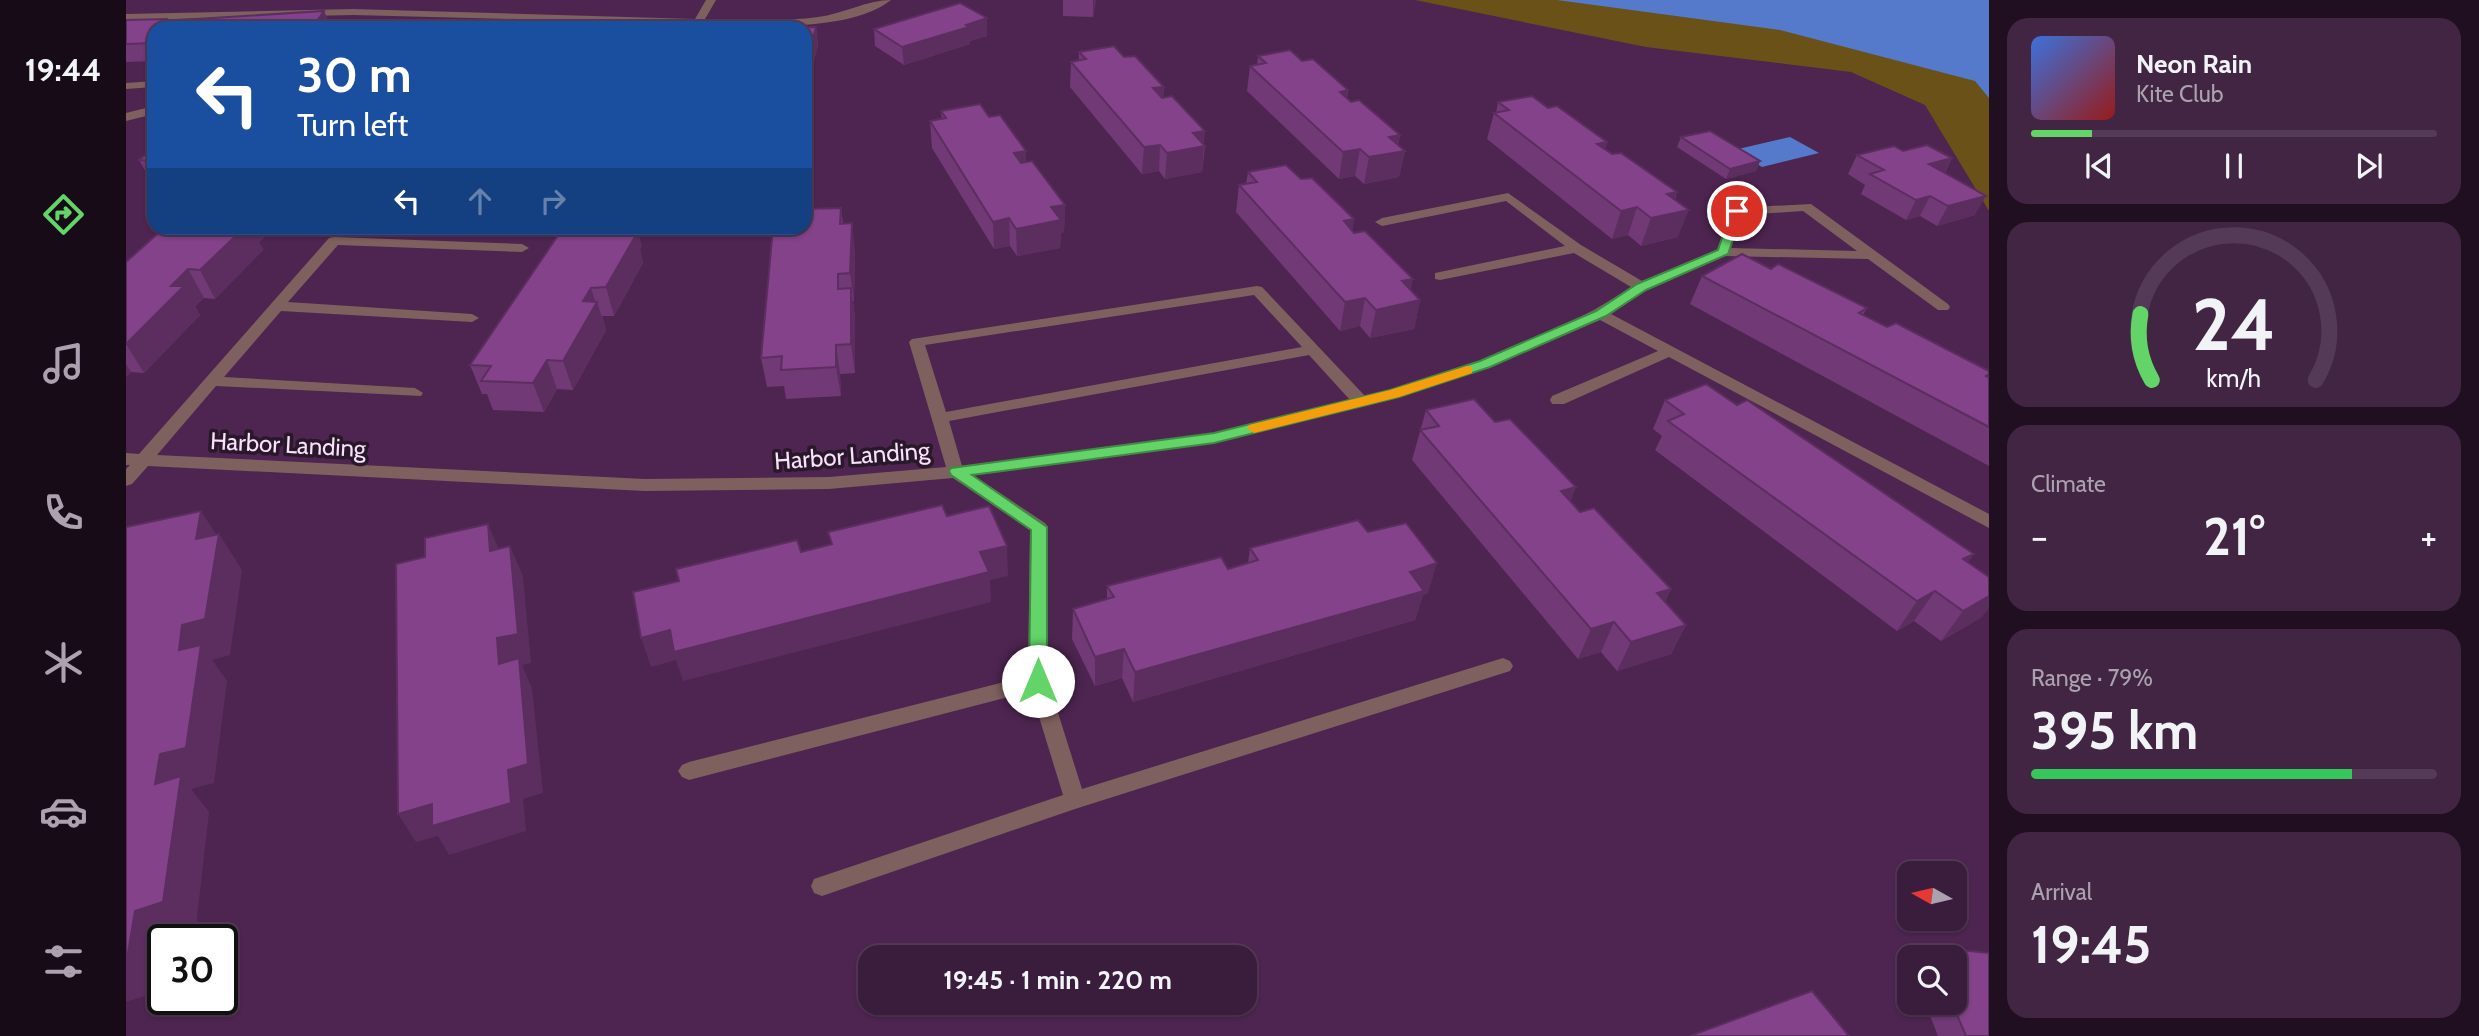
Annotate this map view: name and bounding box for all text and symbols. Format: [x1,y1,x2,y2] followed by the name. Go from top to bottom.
[297,45,412,104] text: 30 m
[2136,48,2252,80] text: Neon Rain
[182,49,273,140] icon: left
[25,50,101,89] text: 19:44
[2136,80,2223,108] text: Kite Club
[297,105,408,144] text: Turn left
[2080,147,2118,185] icon: previous
[2215,147,2253,185] icon: pause
[2350,147,2388,185] icon: next
[1707,181,1767,241] pin
[388,182,426,220] icon: left
[461,182,499,220] icon: ahead
[534,182,572,220] icon: right
[39,190,88,239] icon: directions
[1718,192,1756,230] icon: arrive
[2192,281,2276,369] text: 24
[39,339,88,388] icon: music
[2207,363,2261,393] text: km/h
[209,426,368,463] street label: Harbor Landing
[773,436,932,475] street label: Harbor Landing
[2031,470,2106,498] text: Climate
[39,488,88,537] icon: phone
[2203,505,2265,568] text: 21°
[2031,513,2048,560] text: −
[2420,513,2437,560] text: +
[39,638,88,687] icon: climate
[1001,644,1075,718] position arrow
[2031,664,2153,692] text: Range · 79%
[2031,699,2198,762] text: 395 km
[39,787,88,836] icon: car
[1897,861,1967,931] north arrow
[1897,861,1967,1015] map controls
[2031,878,2092,906] text: Arrival
[2031,913,2151,976] text: 19:45
[147,924,238,1015] speed limit sign: 30
[39,937,88,986] icon: filters
[1897,945,1967,1015] button: search
[943,964,1172,996] text: 19:45 · 1 min · 220 m

